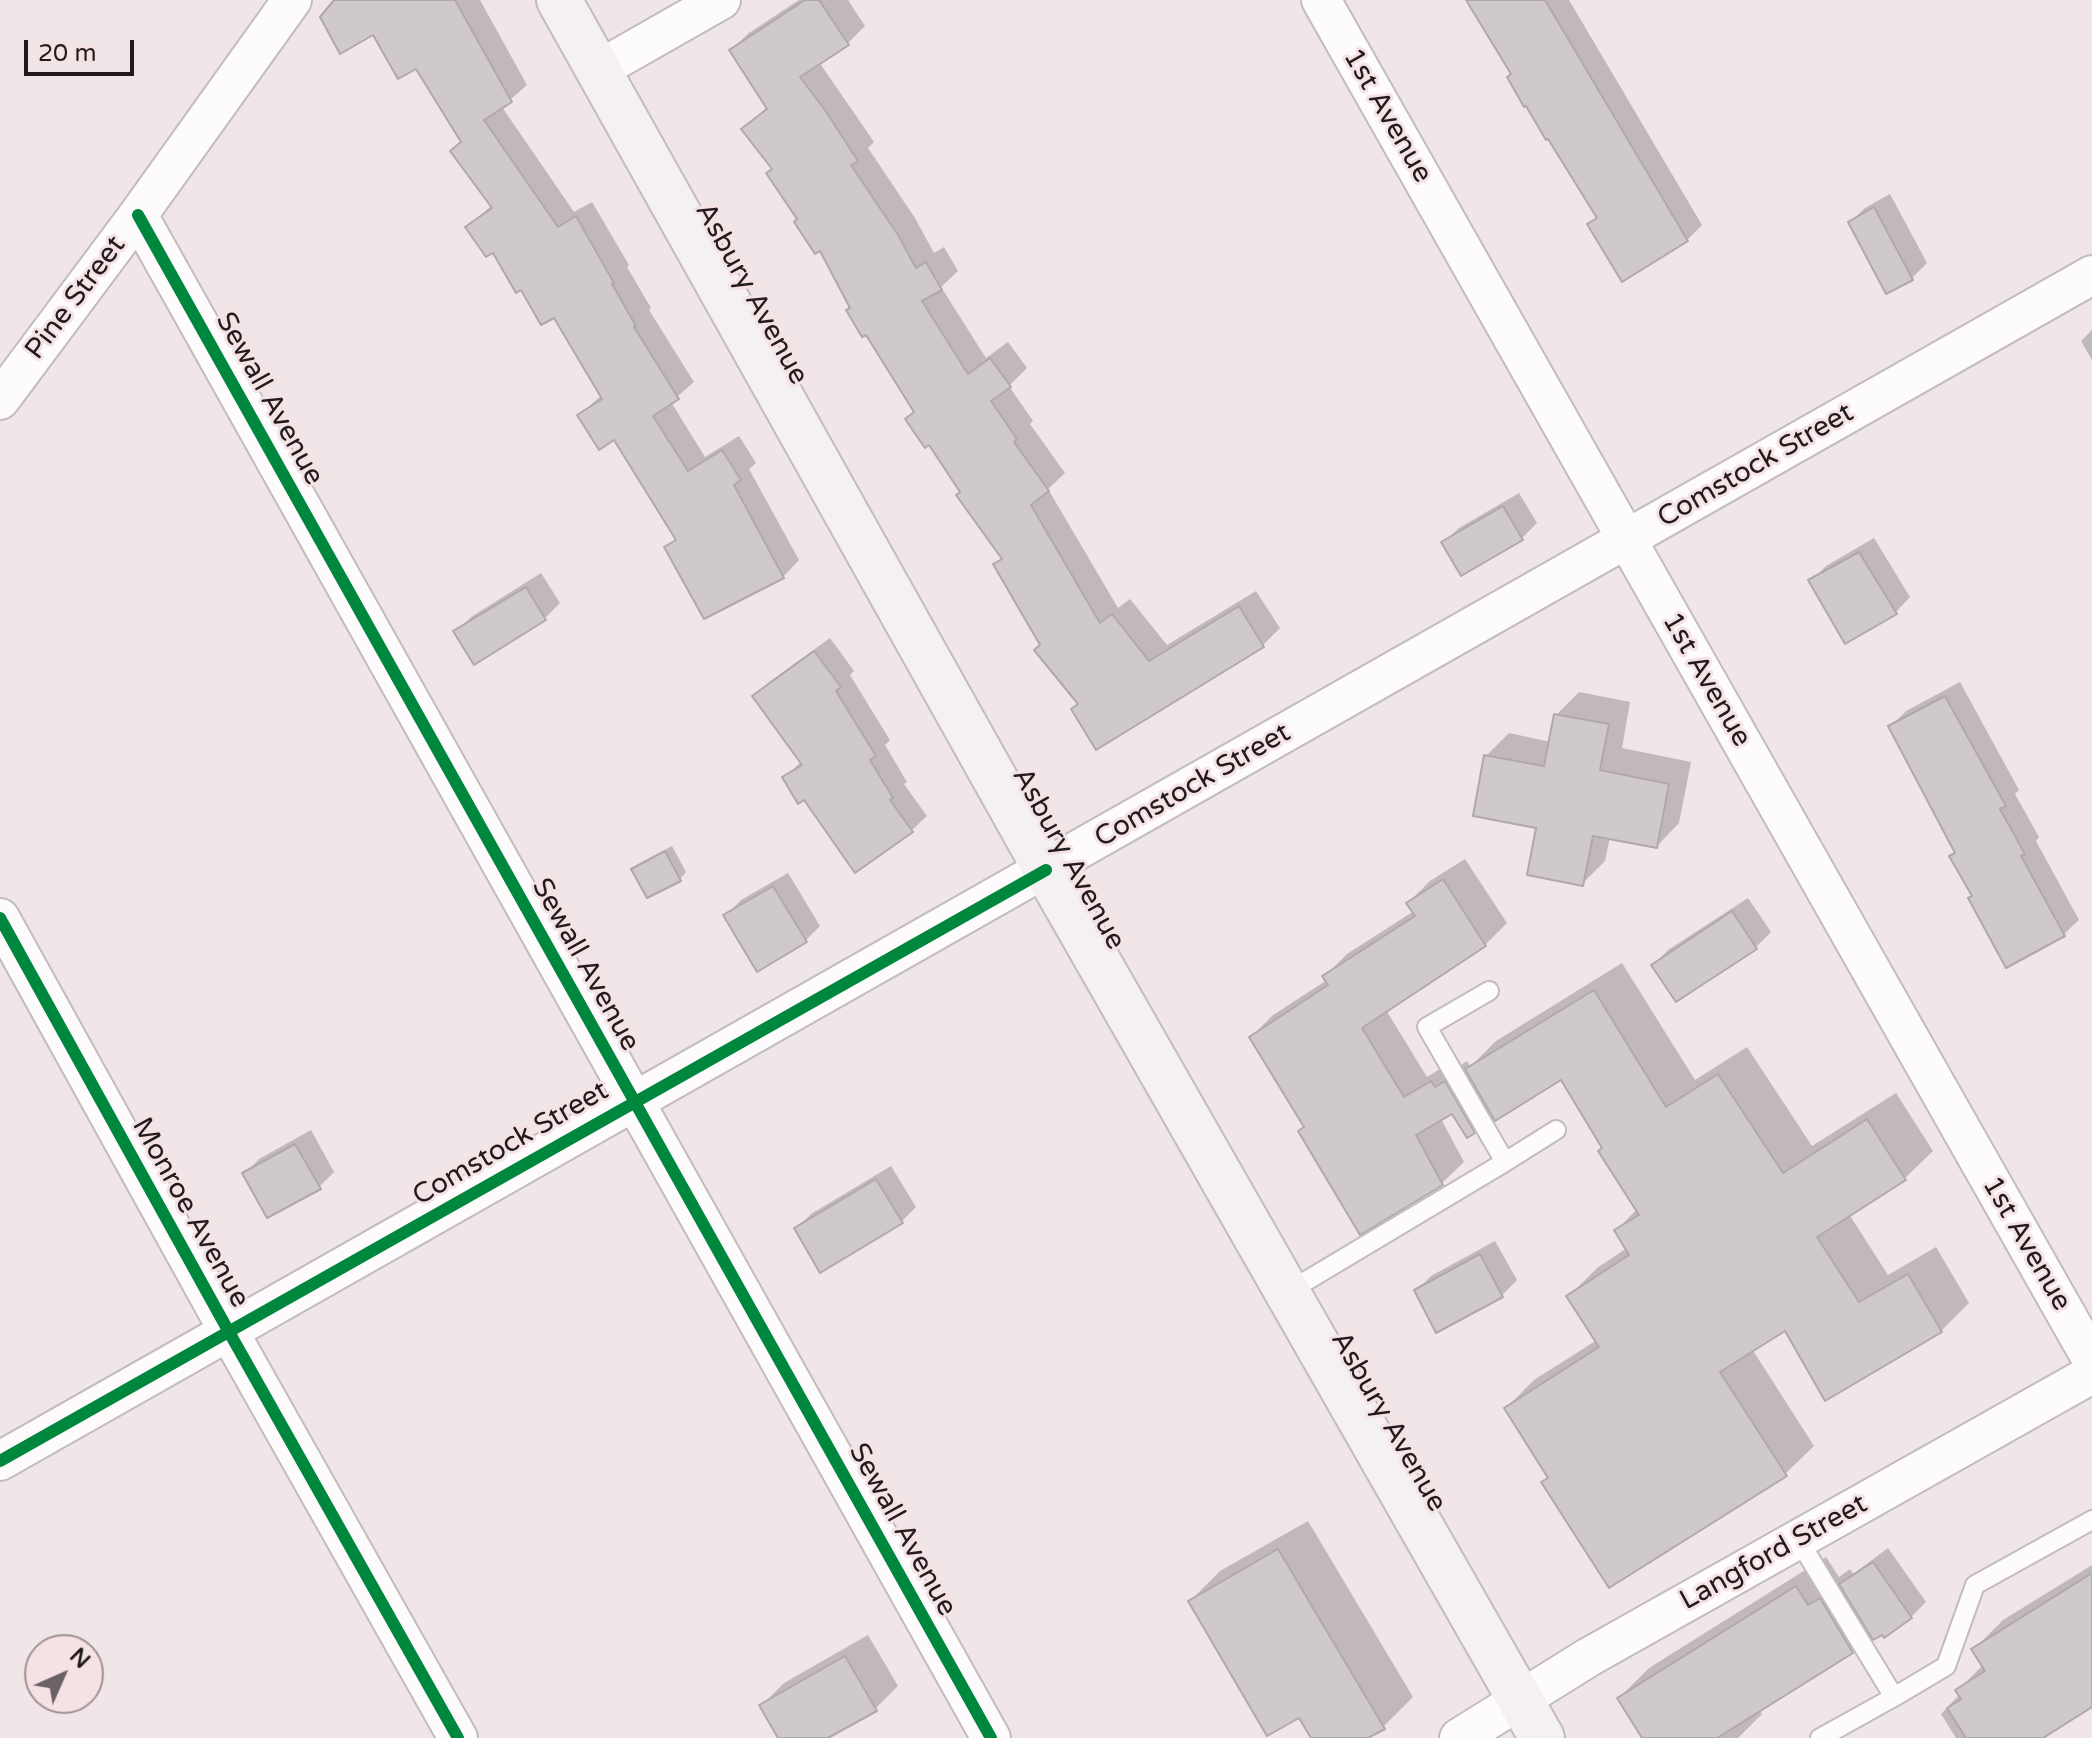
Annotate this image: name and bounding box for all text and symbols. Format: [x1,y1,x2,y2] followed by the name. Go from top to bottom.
[28,24,138,74] scale bar
[38,39,96,68] text: 20 m
[1335,43,1439,189] street label: 1st Avenue
[687,197,815,391] street label: Asbury Avenue
[19,230,133,366] street label: Pine Street
[208,307,330,491] street label: Sewall Avenue
[1652,396,1860,536] street label: Comstock Street
[1654,607,1758,753] street label: 1st Avenue
[1089,716,1297,856] street label: Comstock Street
[1004,762,1132,956] street label: Asbury Avenue
[524,873,646,1057] street label: Sewall Avenue
[407,1074,615,1214] street label: Comstock Street
[124,1112,256,1314] street label: Monroe Avenue
[1974,1171,2078,1317] street label: 1st Avenue
[1323,1326,1453,1518] street label: Asbury Avenue
[841,1438,963,1622] street label: Sewall Avenue
[1675,1488,1873,1618] street label: Langford Street
[24,1634,104,1714] north arrow
[64,1643,95,1674] text: N

